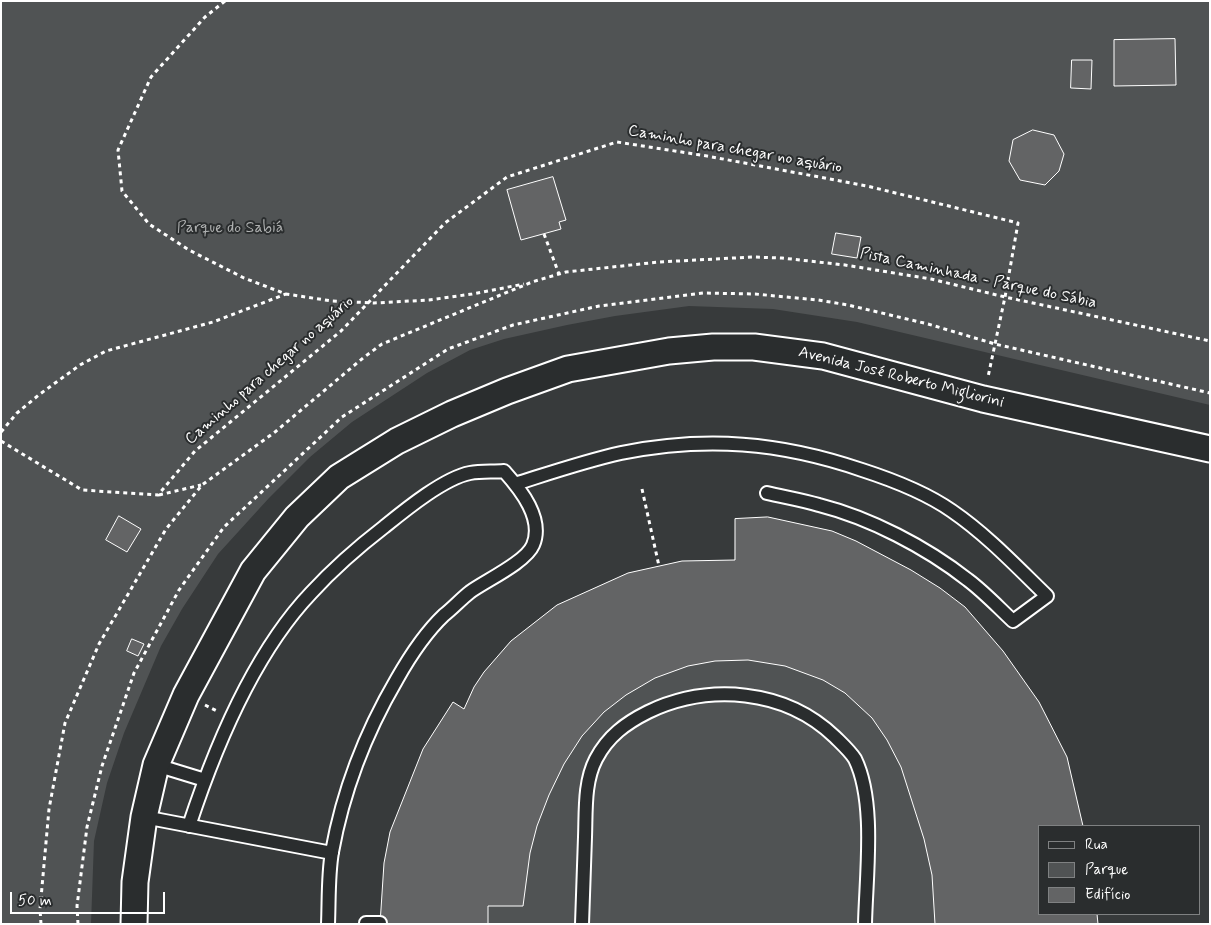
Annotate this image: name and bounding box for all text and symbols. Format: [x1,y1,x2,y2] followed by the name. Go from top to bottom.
[626,122,844,178] street label: Caminho para chegar no aquário
[177,219,283,239] park label: Parque do Sabiá
[858,245,1098,313] street label: Pista Caminhada - Parque do Sábia
[182,293,358,449] street label: Caminho para chegar no aquário
[796,343,1006,413] street label: Avenida José Roberto Migliorini
[1038,825,1201,915] legend
[1085,835,1108,855] text: Rua
[1085,860,1128,880] text: Parque
[12,882,168,914] scale bar
[1085,885,1130,905] text: Edifício
[18,891,52,911] text: 50 m

